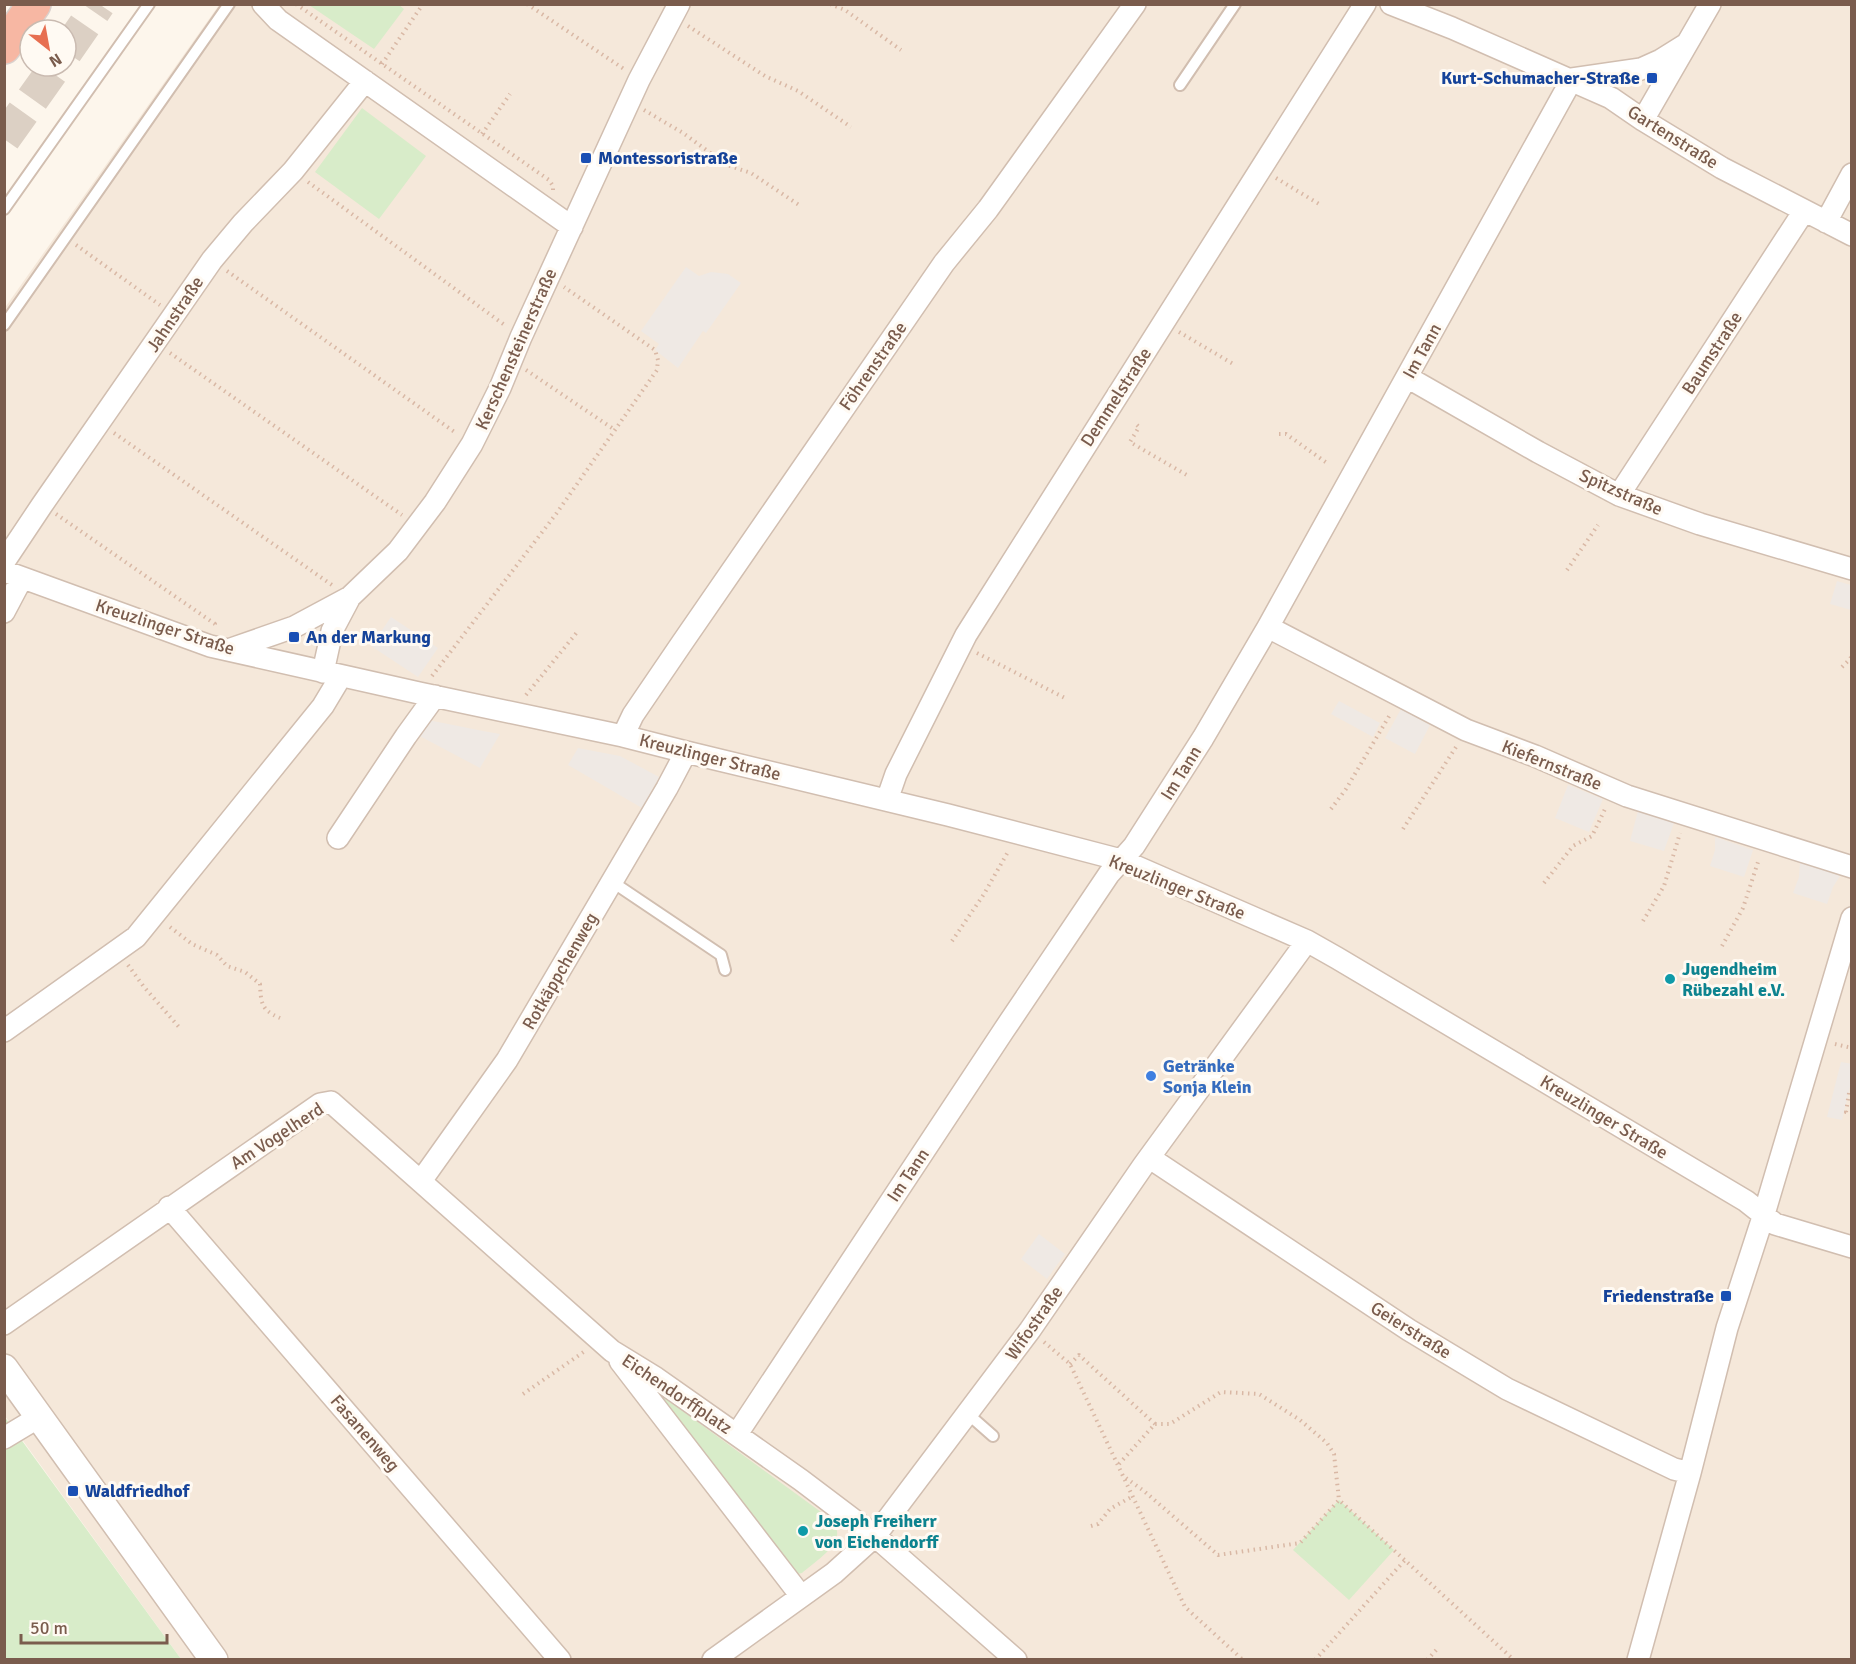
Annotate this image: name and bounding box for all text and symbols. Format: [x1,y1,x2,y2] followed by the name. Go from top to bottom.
[18,18,78,78] north arrow
[45,49,65,71] text: N
[1441,67,1640,89] place label: Kurt-Schumacher-Straße
[1645,71,1659,85] marker: Kurt-Schumacher-Straße
[1624,100,1722,174] street label: Gartenstraße
[598,147,738,169] place label: Montessoristraße
[579,151,593,165] marker: Montessoristraße
[470,265,562,433] street label: Kerschensteinerstraße
[142,272,208,356] street label: Jahnstraße
[1677,307,1747,399] street label: Baumstraße
[834,317,912,415] street label: Föhrenstraße
[1398,319,1446,383] street label: Im Tann
[1076,343,1156,451] street label: Demmelstraße
[1576,464,1666,520] street label: Spitzstraße
[93,594,237,660] street label: Kreuzlinger Straße
[306,626,431,648] place label: An der Markung
[287,630,301,644] marker: An der Markung
[637,729,783,785] street label: Kreuzlinger Straße
[1499,735,1605,795] street label: Kiefernstraße
[1156,742,1206,804] street label: Im Tann
[1106,850,1248,924] street label: Kreuzlinger Straße
[518,909,602,1033] street label: Rotkäppchenweg
[1682,958,1785,1001] place label: Jugendheim Rübezahl e.V.
[1663,972,1677,986] marker: Jugendheim Rübezahl e.V.
[1163,1055,1252,1098] place label: Getränke Sonja Klein
[1144,1069,1158,1083] marker: Getränke Sonja Klein
[1536,1070,1672,1164] street label: Kreuzlinger Straße
[226,1098,328,1174] street label: Am Vogelherd
[882,1144,934,1206] street label: Im Tann
[1000,1282,1068,1364] street label: Wifostraße
[1603,1285,1714,1307] place label: Friedenstraße
[1719,1289,1733,1303] marker: Friedenstraße
[1367,1297,1455,1363] street label: Geierstraße
[618,1349,736,1439] street label: Eichendorffplatz
[326,1390,404,1476] street label: Fasanenweg
[85,1480,191,1502] place label: Waldfriedhof
[66,1484,80,1498] marker: Waldfriedhof
[814,1510,939,1553] place label: Joseph Freiherr von Eichendorff
[796,1524,810,1538] marker: Joseph Freiherr von Eichendorff
[21,1607,166,1645] scale bar
[30,1617,68,1639] text: 50 m

